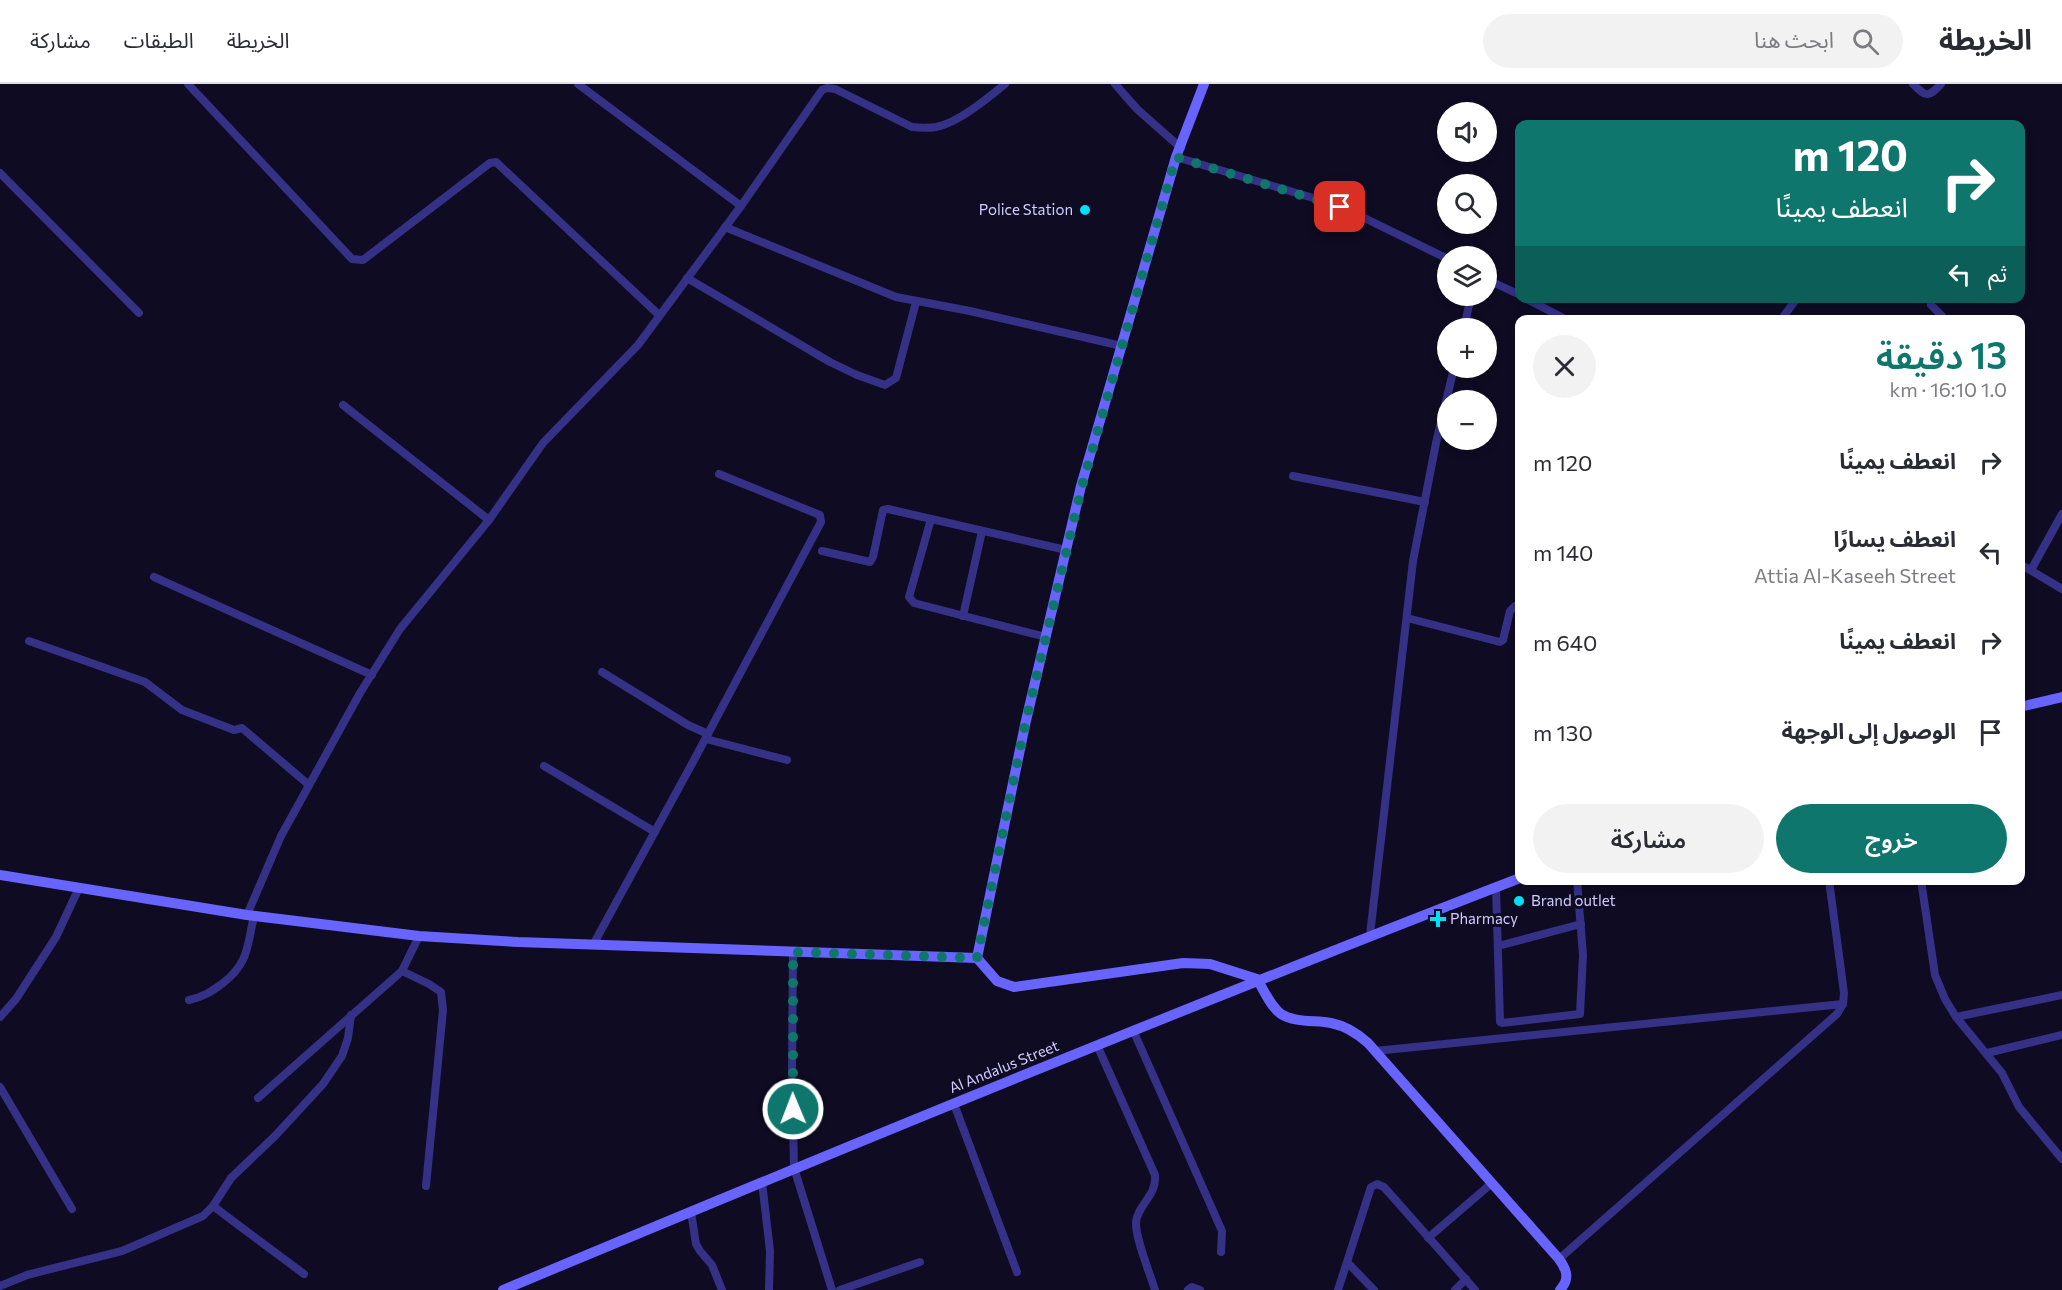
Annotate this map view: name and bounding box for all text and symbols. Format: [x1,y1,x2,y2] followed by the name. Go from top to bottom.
[1483,14,1903,68] search box
[1939,22,2032,56] text: الخريطة
[1849,25,1882,58] icon: search
[1754,26,1834,53] text: ابحث هنا
[30,27,91,52] text: مشاركة
[124,27,194,52] text: الطبقات
[227,27,290,52] text: الخريطة
[1437,102,1497,450] map controls
[1437,102,1497,162] button: sound
[1793,128,1908,180] text: 120 m
[1929,144,2007,222] icon: right
[1437,174,1497,234] button: search
[1314,181,1365,232] pin
[1323,190,1356,223] icon: arrive
[1775,190,1908,223] text: انعطف يمينًا
[979,200,1073,218] place label: Police Station
[1078,203,1092,217] marker: Police Station
[1437,246,1497,306] button: layers
[1943,258,1976,291] icon: left
[1988,260,2007,287] text: ثم
[1437,318,1497,378] button: +
[1876,332,2007,376] text: 13 دقيقة
[1533,335,1596,398] button: close
[1889,377,2007,401] text: 1.0 km · 16:10
[1437,390,1497,450] button: −
[1974,446,2007,479] icon: right
[1839,447,1956,474] text: انعطف يمينًا
[1533,449,1592,476] text: 120 m
[1834,525,1956,552] text: انعطف يسارًا
[1974,536,2007,569] icon: left
[1533,539,1593,566] text: 140 m
[1754,563,1956,587] text: Attia Al-Kaseeh Street
[1974,626,2007,659] icon: right
[1839,627,1956,654] text: انعطف يمينًا
[1533,629,1597,656] text: 640 m
[1974,716,2007,749] icon: arrive
[1781,717,1956,744] text: الوصول إلى الوجهة
[1533,719,1593,746] text: 130 m
[1533,804,1764,873] button: مشاركة
[1776,804,2007,873] button: خروج
[1531,891,1616,909] place label: Brand outlet
[1512,894,1526,908] marker: Brand outlet
[1450,909,1518,927] place label: Pharmacy
[1431,912,1445,926] marker: Pharmacy
[946,1036,1061,1096] street label: Al Andalus Street
[761,1077,825,1141] position arrow

